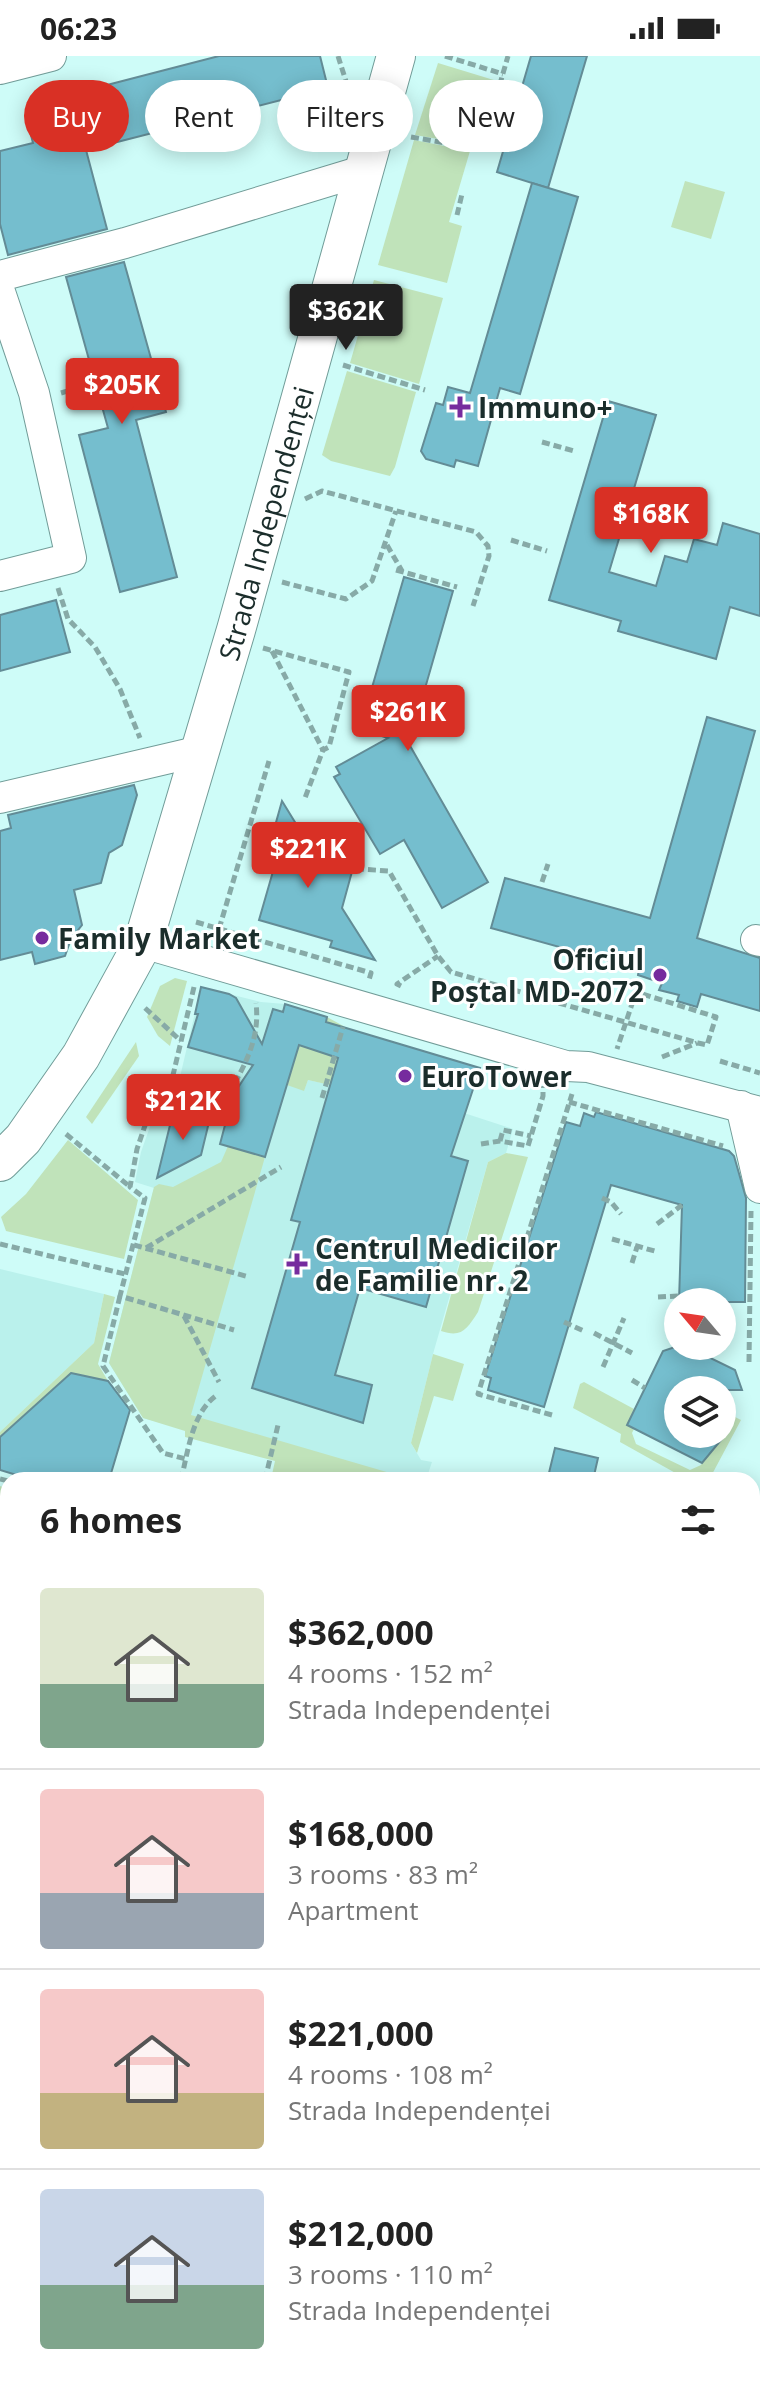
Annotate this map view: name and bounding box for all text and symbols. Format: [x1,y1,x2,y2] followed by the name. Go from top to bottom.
[40,8,117,49] text: 06:23
[24,80,129,152] chip: Buy
[145,80,261,152] chip: Rent
[277,80,413,152] chip: Filters
[429,80,543,152] chip: New
[290,284,402,352] pin: $362K
[308,292,384,328] text: $362K
[66,358,178,426] pin: $205K
[84,366,160,402] text: $205K
[209,382,322,665] street label: Strada Independenței
[478,388,612,426] place label: Immuno+
[449,396,471,418] marker: Immuno+
[595,487,707,555] pin: $168K
[613,495,689,531] text: $168K
[352,685,464,753] pin: $261K
[370,693,446,729] text: $261K
[252,822,364,890] pin: $221K
[270,830,346,866] text: $221K
[58,919,260,957] place label: Family Market
[33,929,51,947] marker: Family Market
[430,940,644,1010] place label: Oficiul Poștal MD-2072
[651,966,669,984] marker: Oficiul Poștal MD-2072
[421,1057,572,1095] place label: EuroTower
[396,1067,414,1085] marker: EuroTower
[127,1074,239,1142] pin: $212K
[145,1082,221,1118] text: $212K
[315,1229,558,1299] place label: Centrul Medicilor de Familie nr. 2
[286,1253,308,1275] marker: Centrul Medicilor de Familie nr. 2
[664,1288,736,1360] north arrow
[664,1288,736,1448] map controls
[664,1376,736,1448] button: layers
[40,1497,182,1543] text: 6 homes
[676,1498,720,1542] icon: filters
[288,1609,434,1655] text: $362,000
[104,1620,200,1716] icon: home
[288,1655,493,1691] text: 4 rooms · 152 m²
[288,1691,551,1727] text: Strada Independenței
[288,1810,434,1856] text: $168,000
[104,1821,200,1917] icon: home
[288,1856,478,1892] text: 3 rooms · 83 m²
[288,1892,419,1928] text: Apartment
[288,2010,434,2056] text: $221,000
[104,2021,200,2117] icon: home
[288,2056,493,2092] text: 4 rooms · 108 m²
[288,2092,551,2128] text: Strada Independenței
[288,2210,434,2256] text: $212,000
[104,2221,200,2317] icon: home
[288,2256,493,2292] text: 3 rooms · 110 m²
[288,2292,551,2328] text: Strada Independenței

